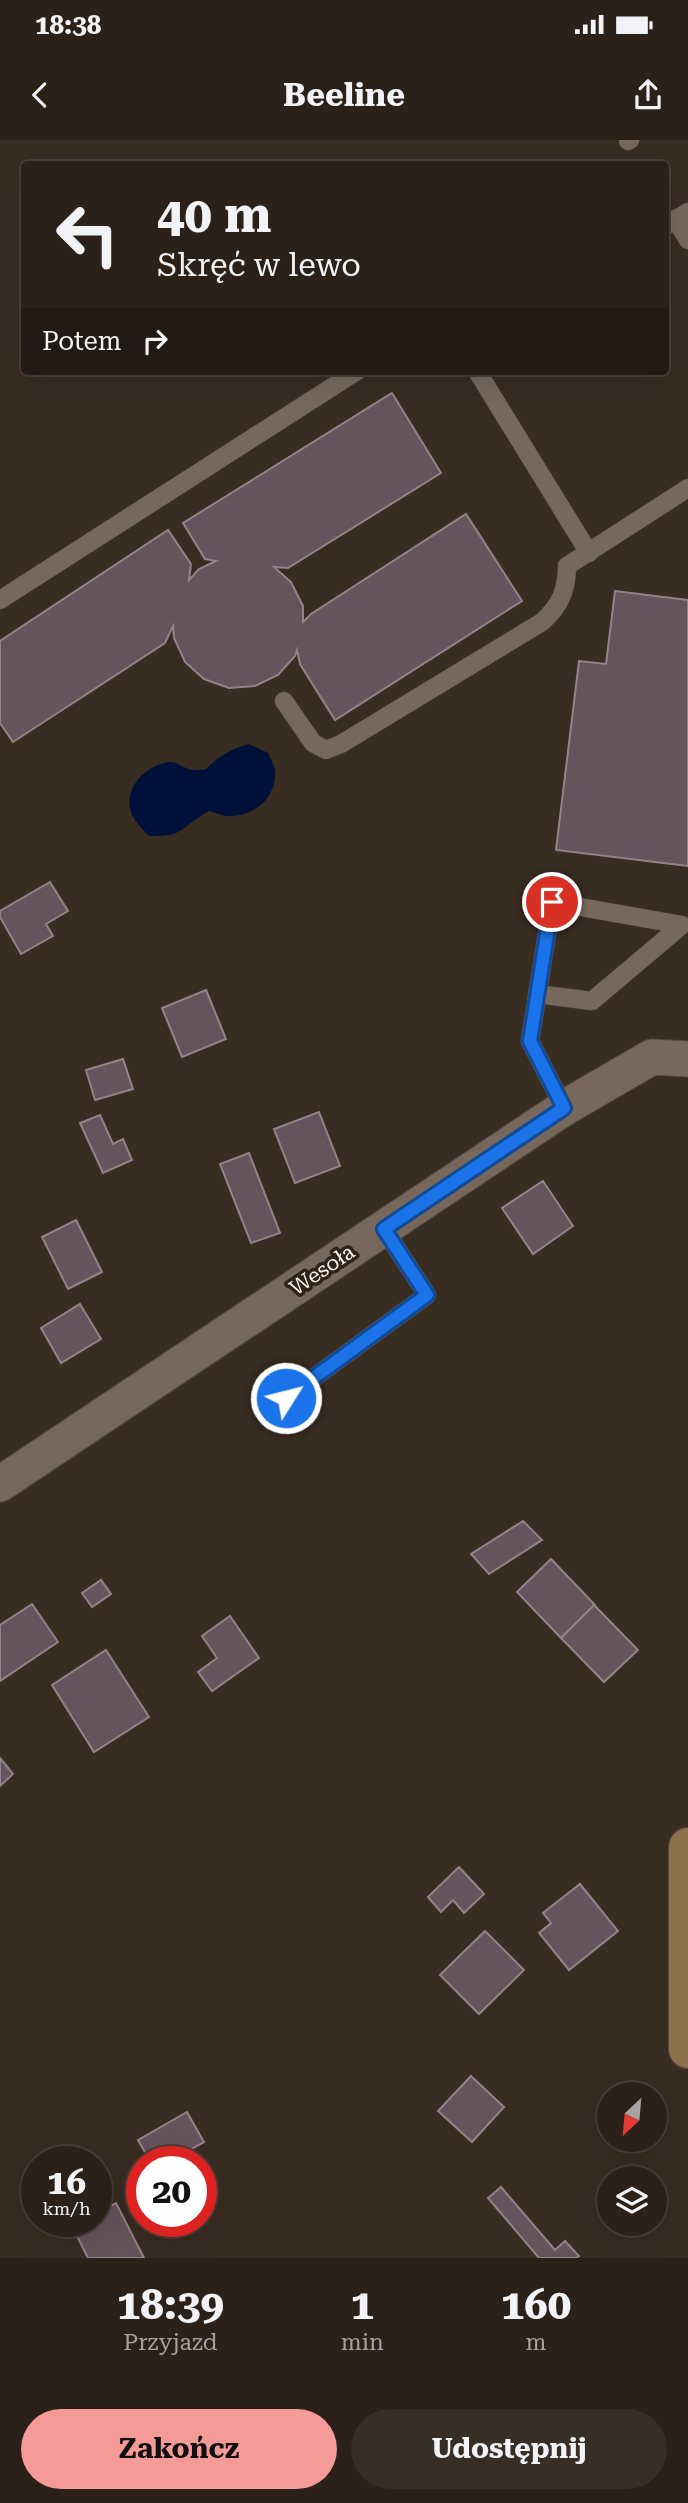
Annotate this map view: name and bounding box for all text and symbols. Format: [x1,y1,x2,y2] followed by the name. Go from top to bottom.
[35,10,101,40] text: 18:38
[21,76,59,114] icon: back
[283,76,405,114] text: Beeline
[629,76,667,114] icon: share
[157,187,272,244] text: 40 m
[42,189,133,280] icon: left
[157,246,361,284] text: Skręć w lewo
[136,322,174,360] icon: right
[42,326,122,356] text: Potem
[522,872,582,932] pin
[533,883,571,921] icon: arrive
[285,1239,359,1300] street label: Wesoła
[249,1361,323,1435] position arrow
[597,2082,667,2152] north arrow
[597,2082,667,2236] map controls
[126,2146,217,2237] speed limit sign: 20
[47,2162,86,2203] text: 16
[597,2166,667,2236] button: layers
[42,2198,91,2219] text: km/h
[117,2280,224,2329] text: 18:39
[351,2280,374,2329] text: 1
[501,2280,571,2329] text: 160
[123,2329,217,2356] text: Przyjazd
[341,2329,384,2356] text: min
[525,2329,546,2356] text: m
[21,2409,337,2489] button: Zakończ
[351,2409,667,2489] button: Udostępnij

